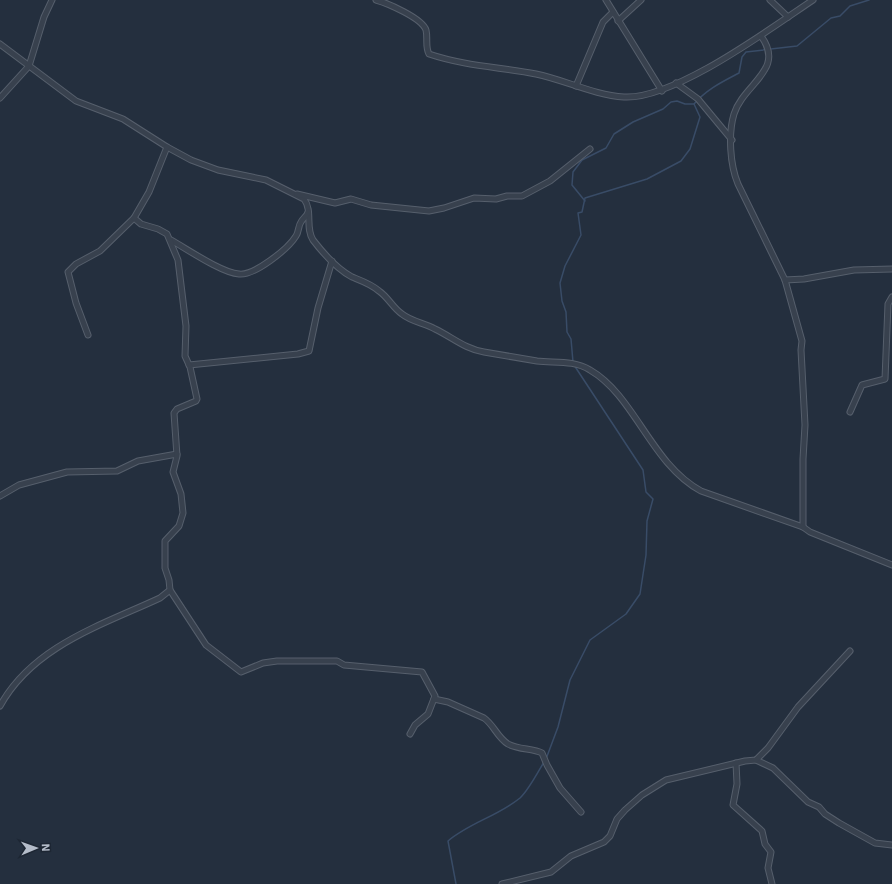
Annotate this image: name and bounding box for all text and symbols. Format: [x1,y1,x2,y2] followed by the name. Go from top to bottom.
[16,828,56,868] north arrow
[39,843,53,852] text: N

